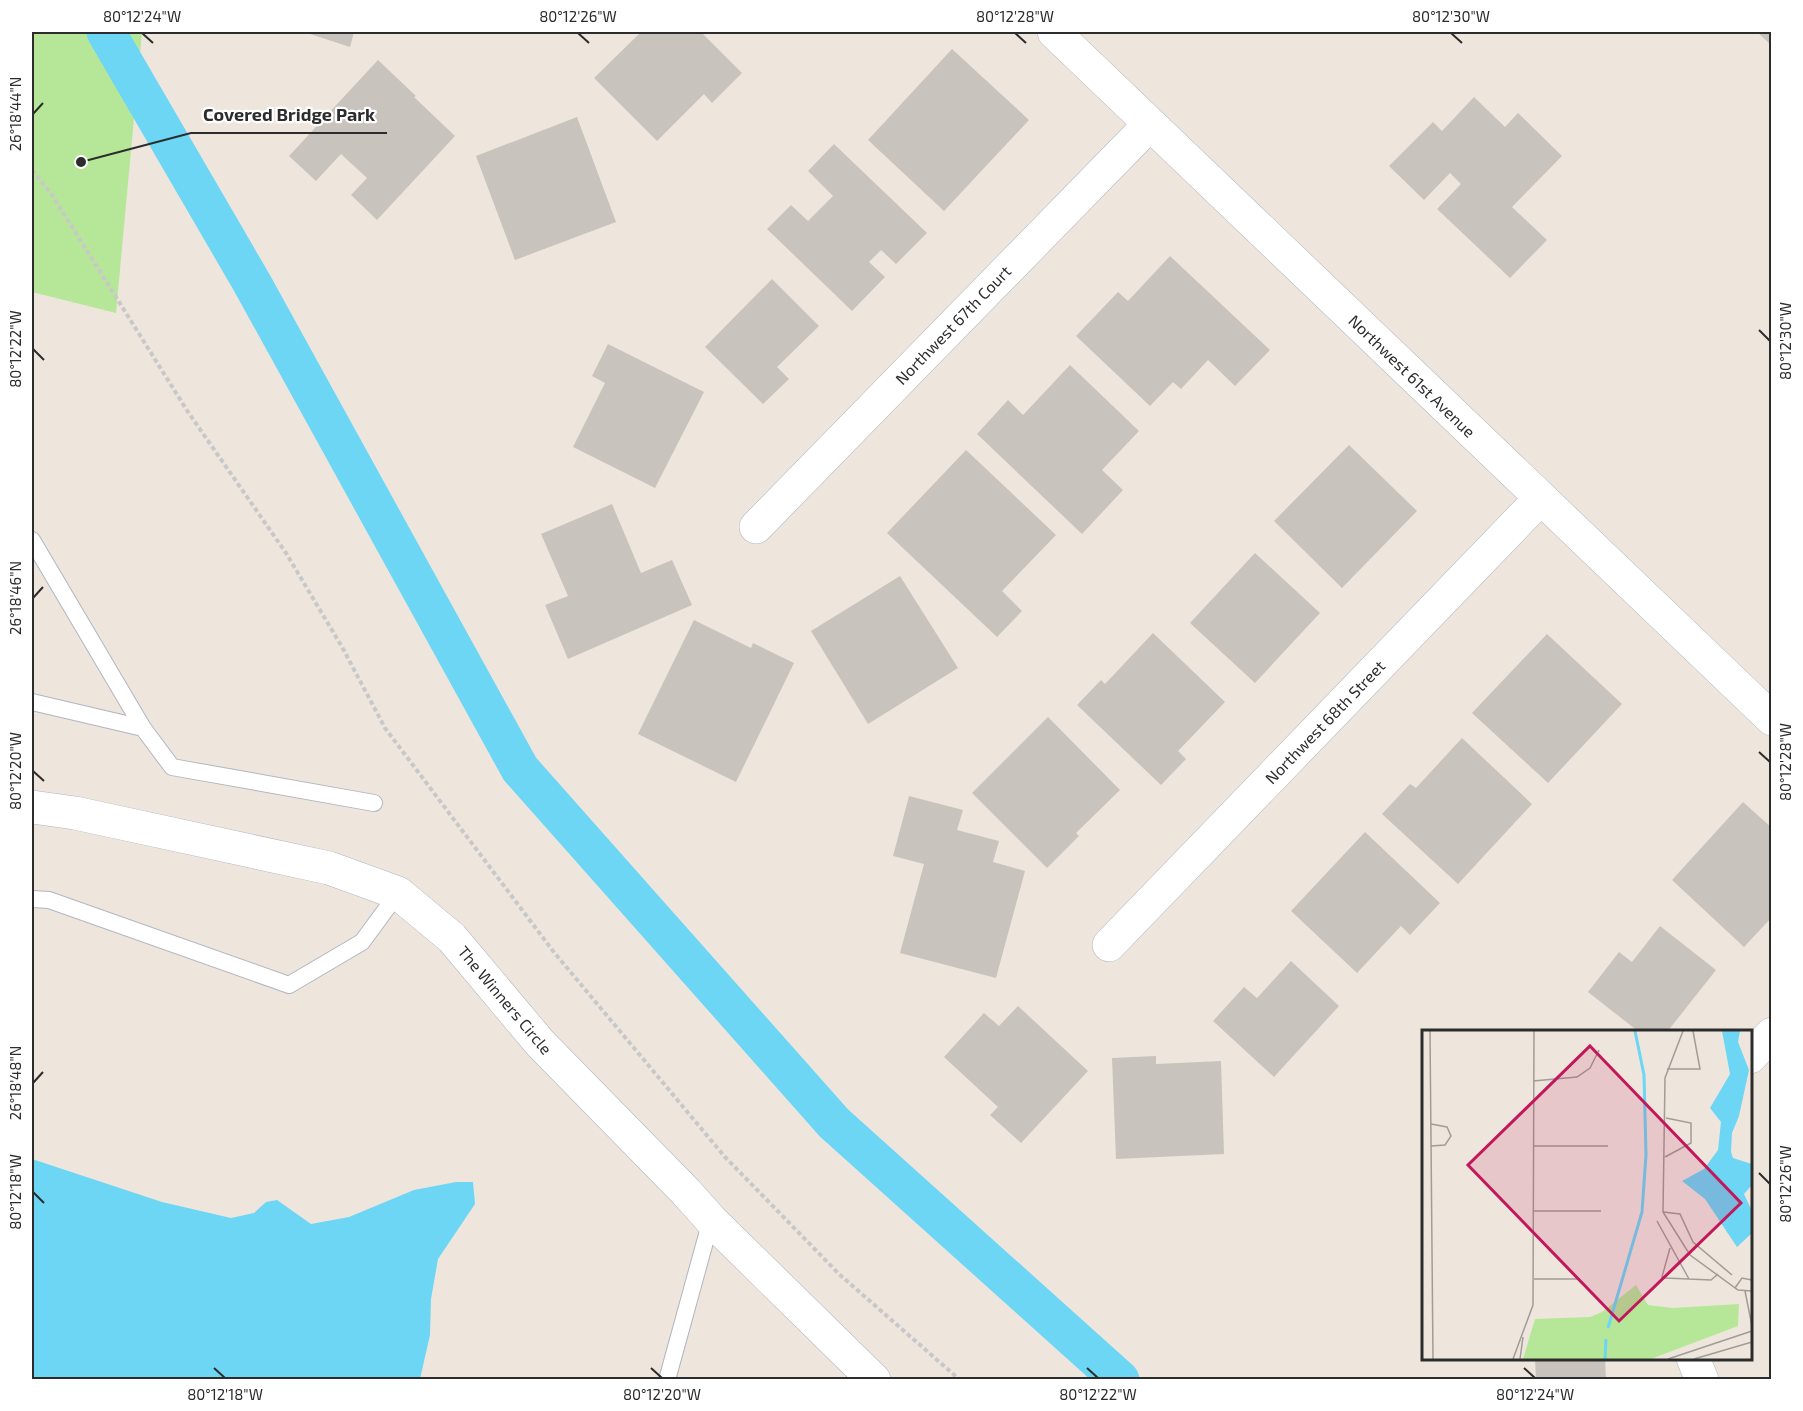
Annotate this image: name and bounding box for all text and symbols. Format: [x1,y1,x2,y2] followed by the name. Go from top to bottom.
[103,7,181,25] text: 80°12'24"W
[539,7,617,25] text: 80°12'26"W
[976,7,1054,25] text: 80°12'28"W
[1412,7,1490,25] text: 80°12'30"W
[6,77,24,151] text: 26°18'44"N
[191,97,387,133] callout: Covered Bridge Park
[203,103,375,125] text: Covered Bridge Park
[891,261,1014,388] street label: Northwest 67th Court
[1776,302,1794,380] text: 80°12'30"W
[6,310,24,388] text: 80°12'22"W
[1345,310,1479,441] street label: Northwest 61st Avenue
[6,561,24,635] text: 26°18'46"N
[1261,656,1388,787] street label: Northwest 68th Street
[1776,723,1794,801] text: 80°12'28"W
[6,732,24,810] text: 80°12'20"W
[455,942,556,1058] street label: The Winners Circle
[1422,1030,1752,1360] inset map
[6,1046,24,1120] text: 26°18'48"N
[1776,1145,1794,1223] text: 80°12'26"W
[6,1154,24,1230] text: 80°12'18"W
[187,1385,263,1403] text: 80°12'18"W
[623,1385,701,1403] text: 80°12'20"W
[1059,1385,1137,1403] text: 80°12'22"W
[1496,1385,1574,1403] text: 80°12'24"W

